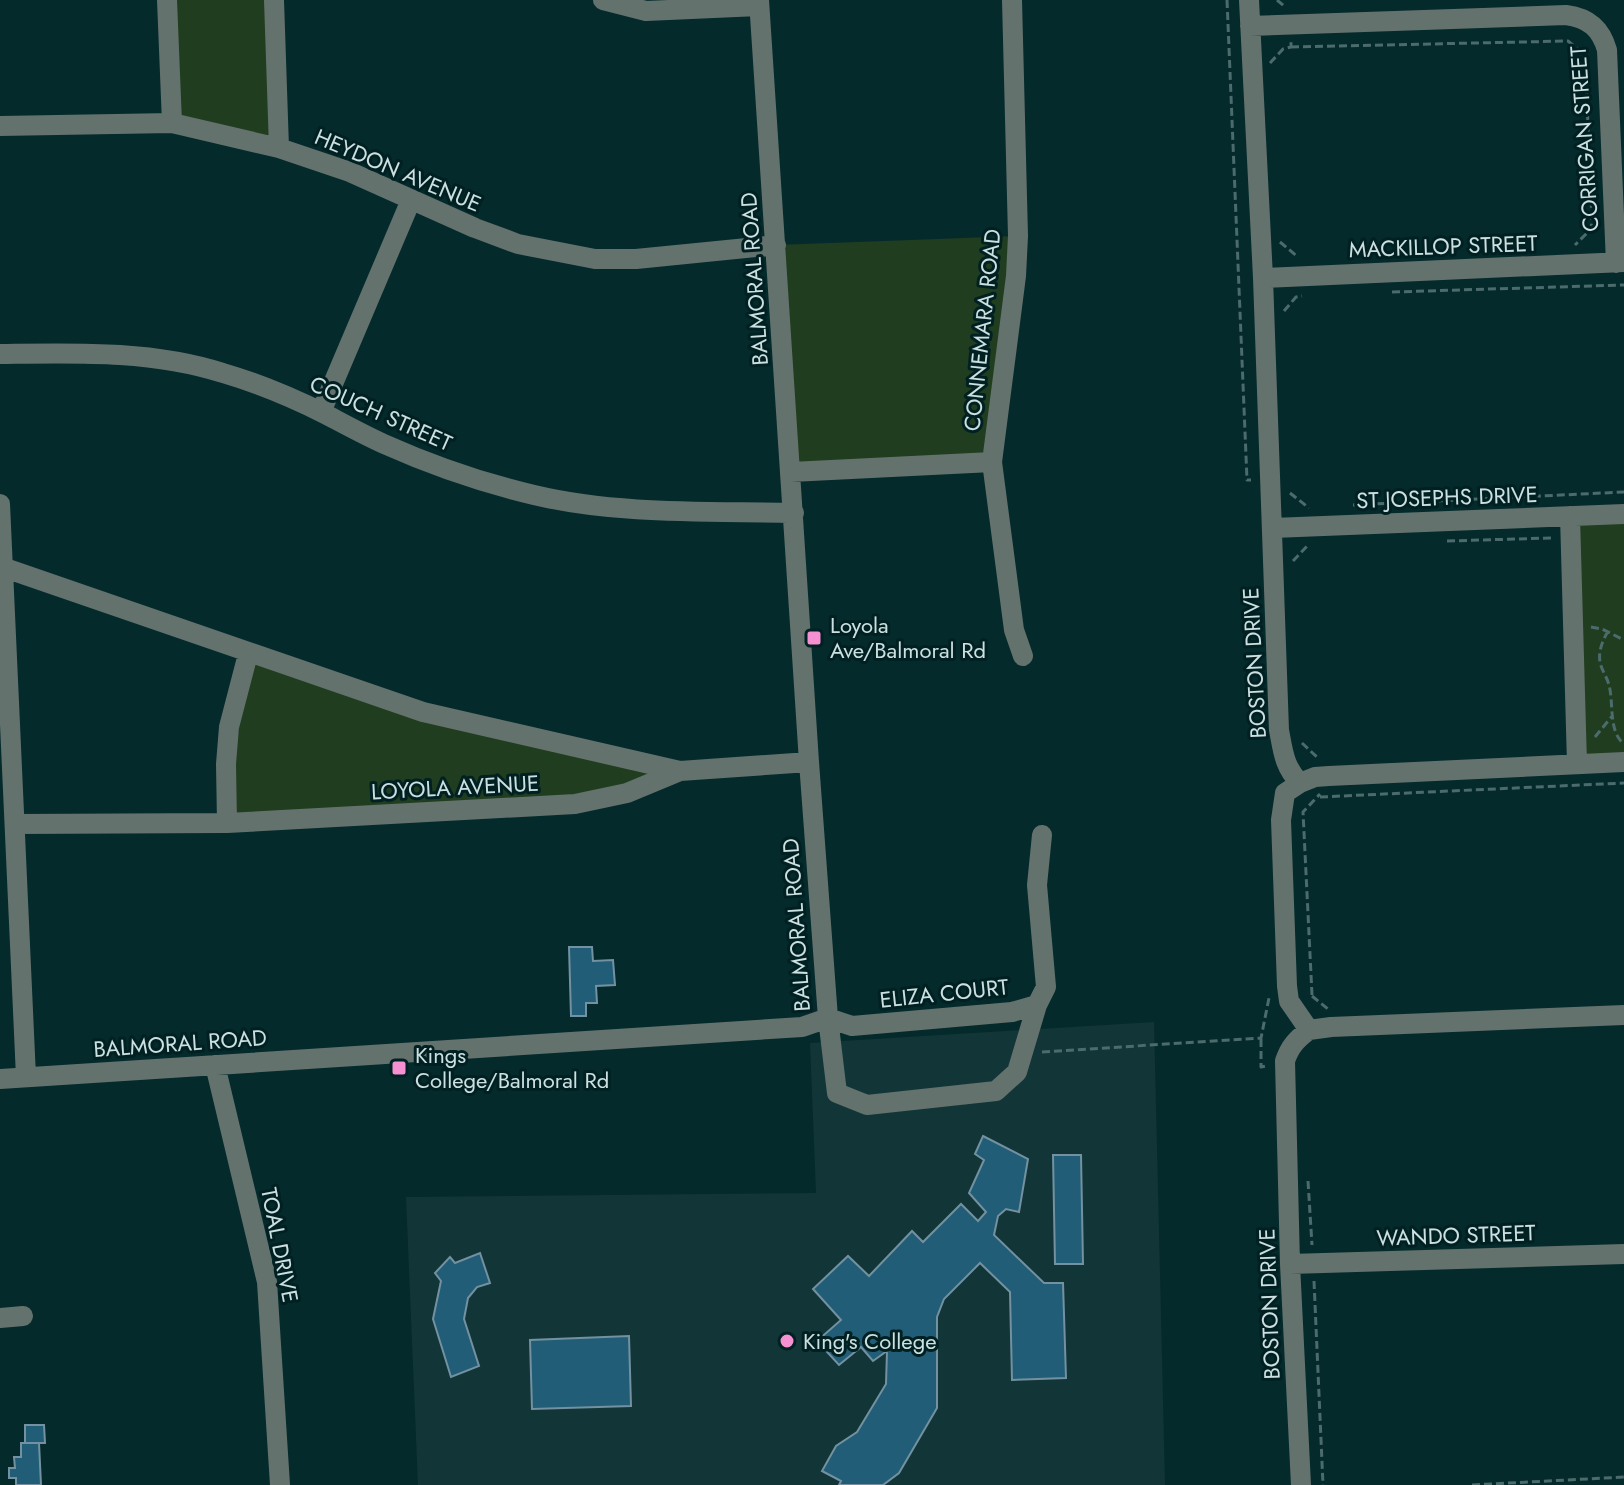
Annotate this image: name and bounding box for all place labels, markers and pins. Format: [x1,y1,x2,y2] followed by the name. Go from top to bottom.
[830,609,986,666] place label: Loyola Ave/Balmoral Rd
[805,629,823,647] marker: Loyola Ave/Balmoral Rd
[415,1039,609,1096] place label: Kings College/Balmoral Rd
[390,1059,408,1077] marker: Kings College/Balmoral Rd
[803,1325,937,1357] place label: King's College
[778,1332,796,1350] marker: King's College

